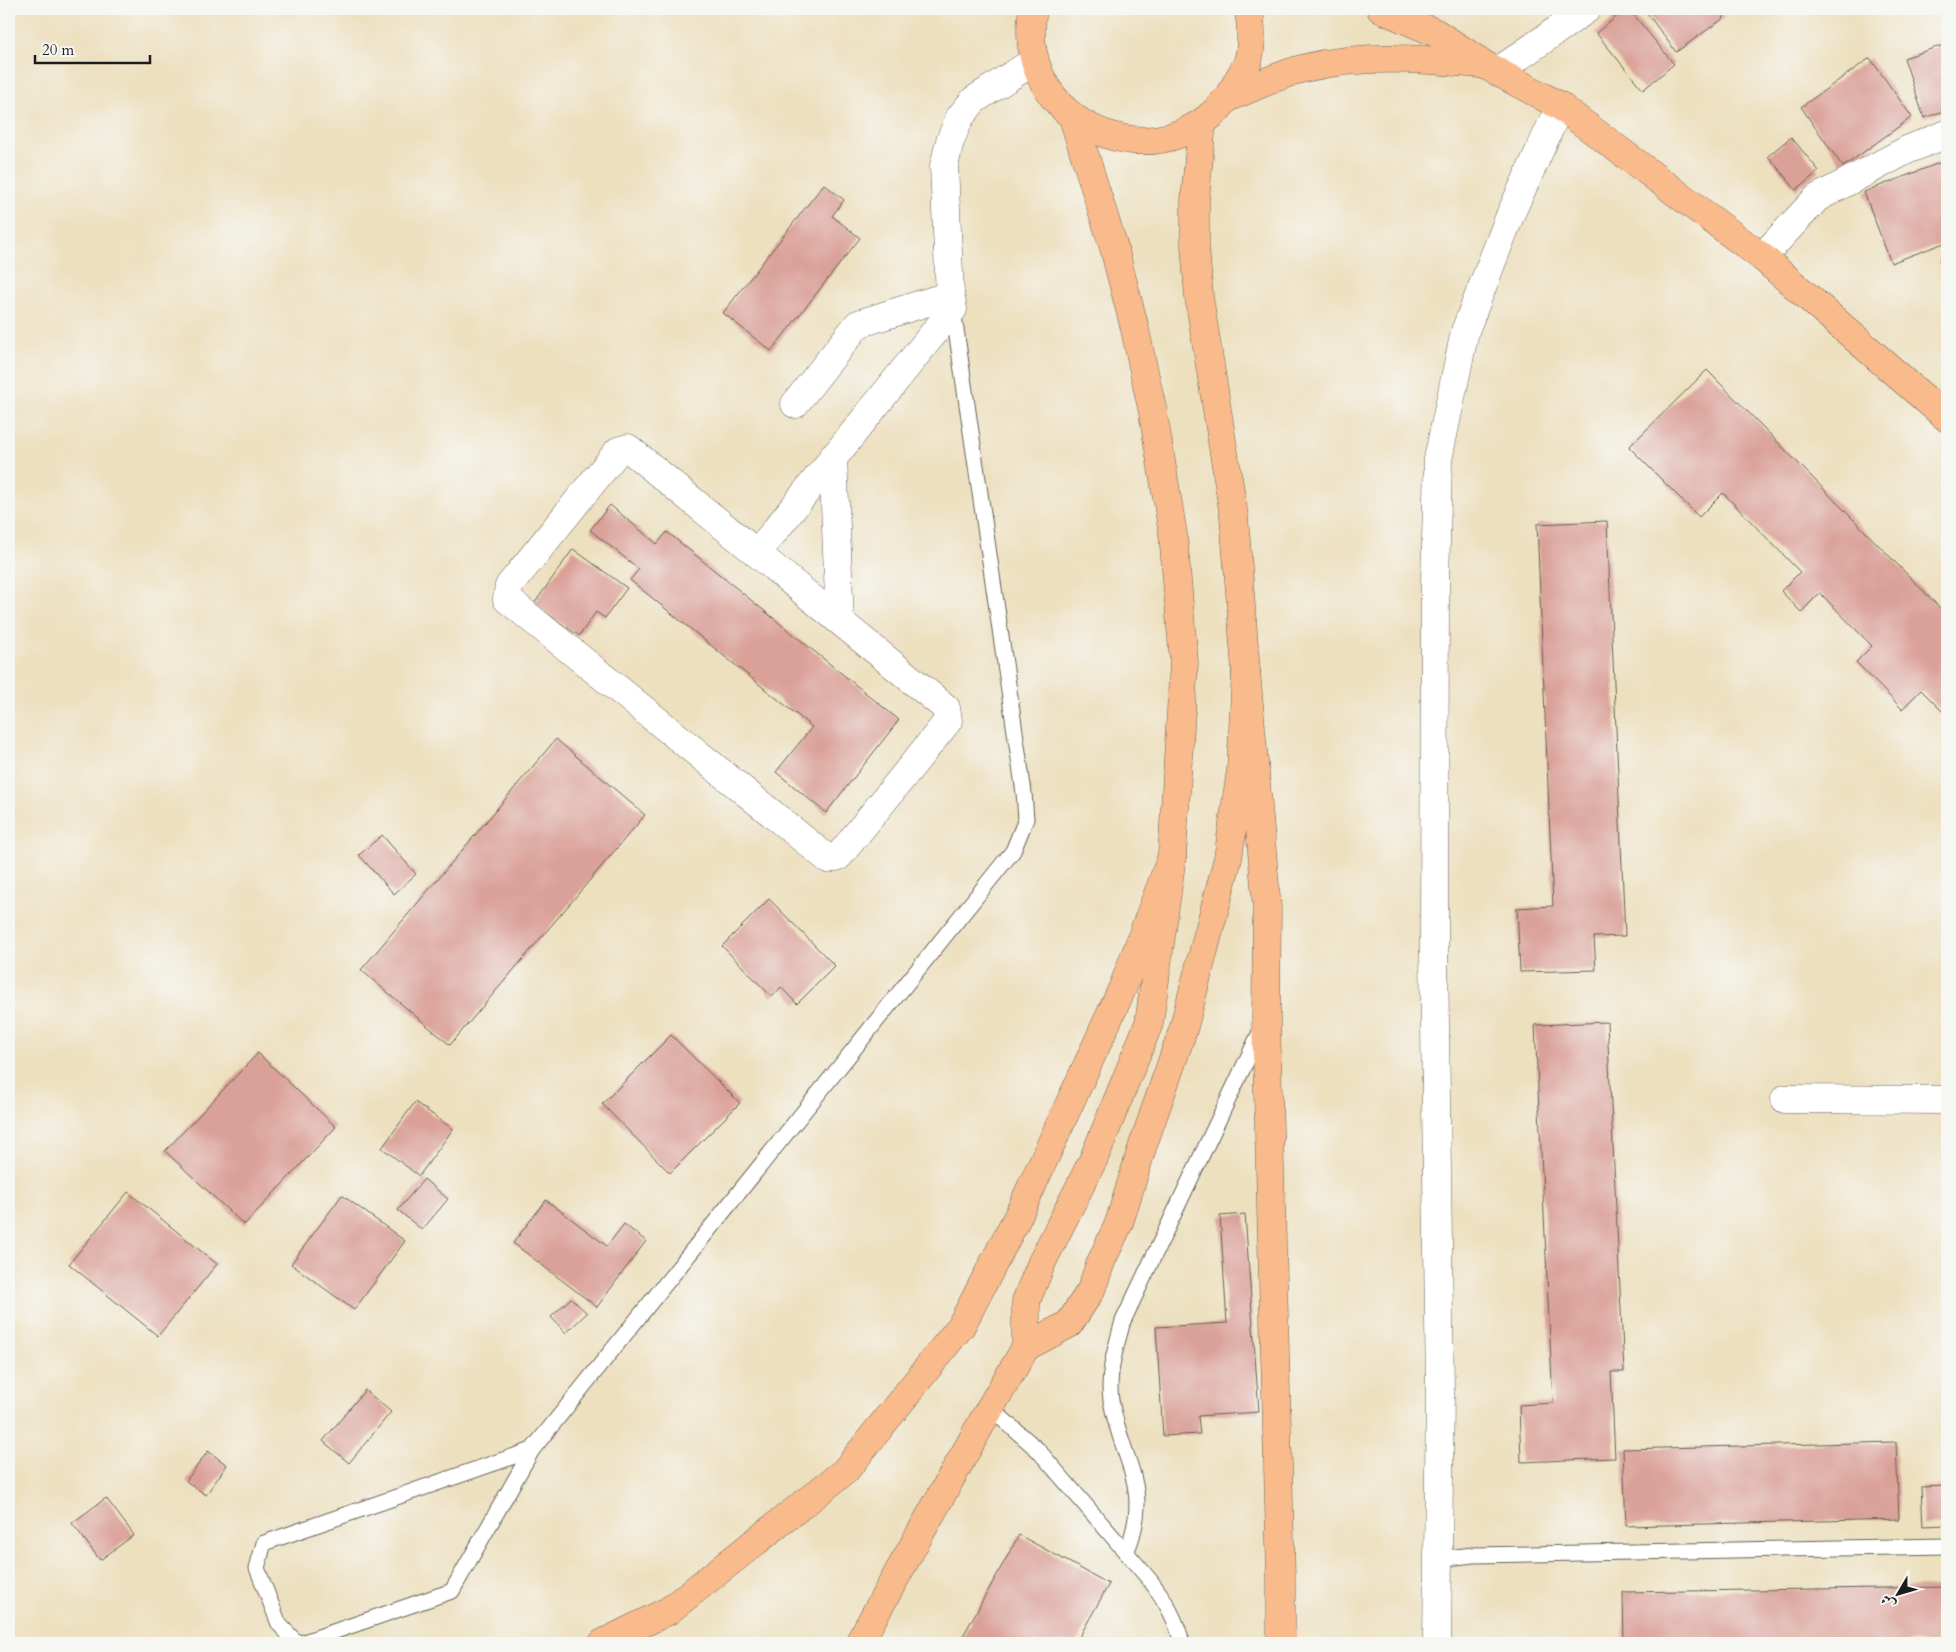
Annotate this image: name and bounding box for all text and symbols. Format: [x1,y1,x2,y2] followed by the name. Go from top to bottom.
[35,32,150,64] scale bar
[42,40,74,60] text: 20 m
[1874,1570,1924,1620] north arrow
[1876,1590,1900,1613] text: ش

